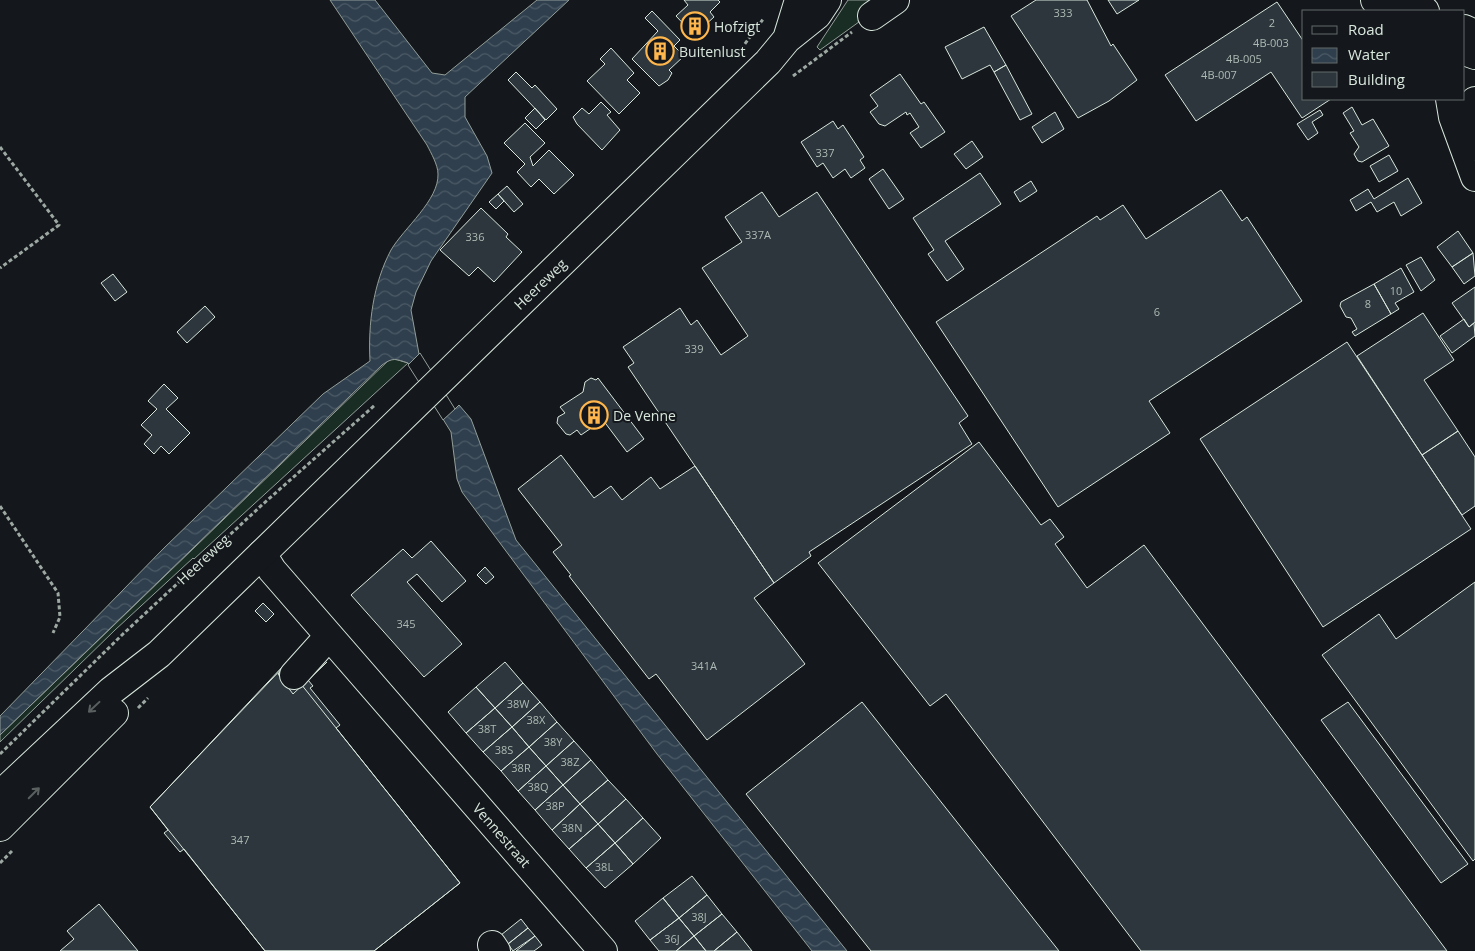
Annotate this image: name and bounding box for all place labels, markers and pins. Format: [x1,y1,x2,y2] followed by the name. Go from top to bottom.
[680,11,710,41] building icon: Hofzigt
[714,17,760,36] place label: Hofzigt
[645,36,675,66] building icon: Buitenlust
[679,42,745,61] place label: Buitenlust
[579,400,609,430] building icon: De Venne
[613,406,676,425] place label: De Venne

